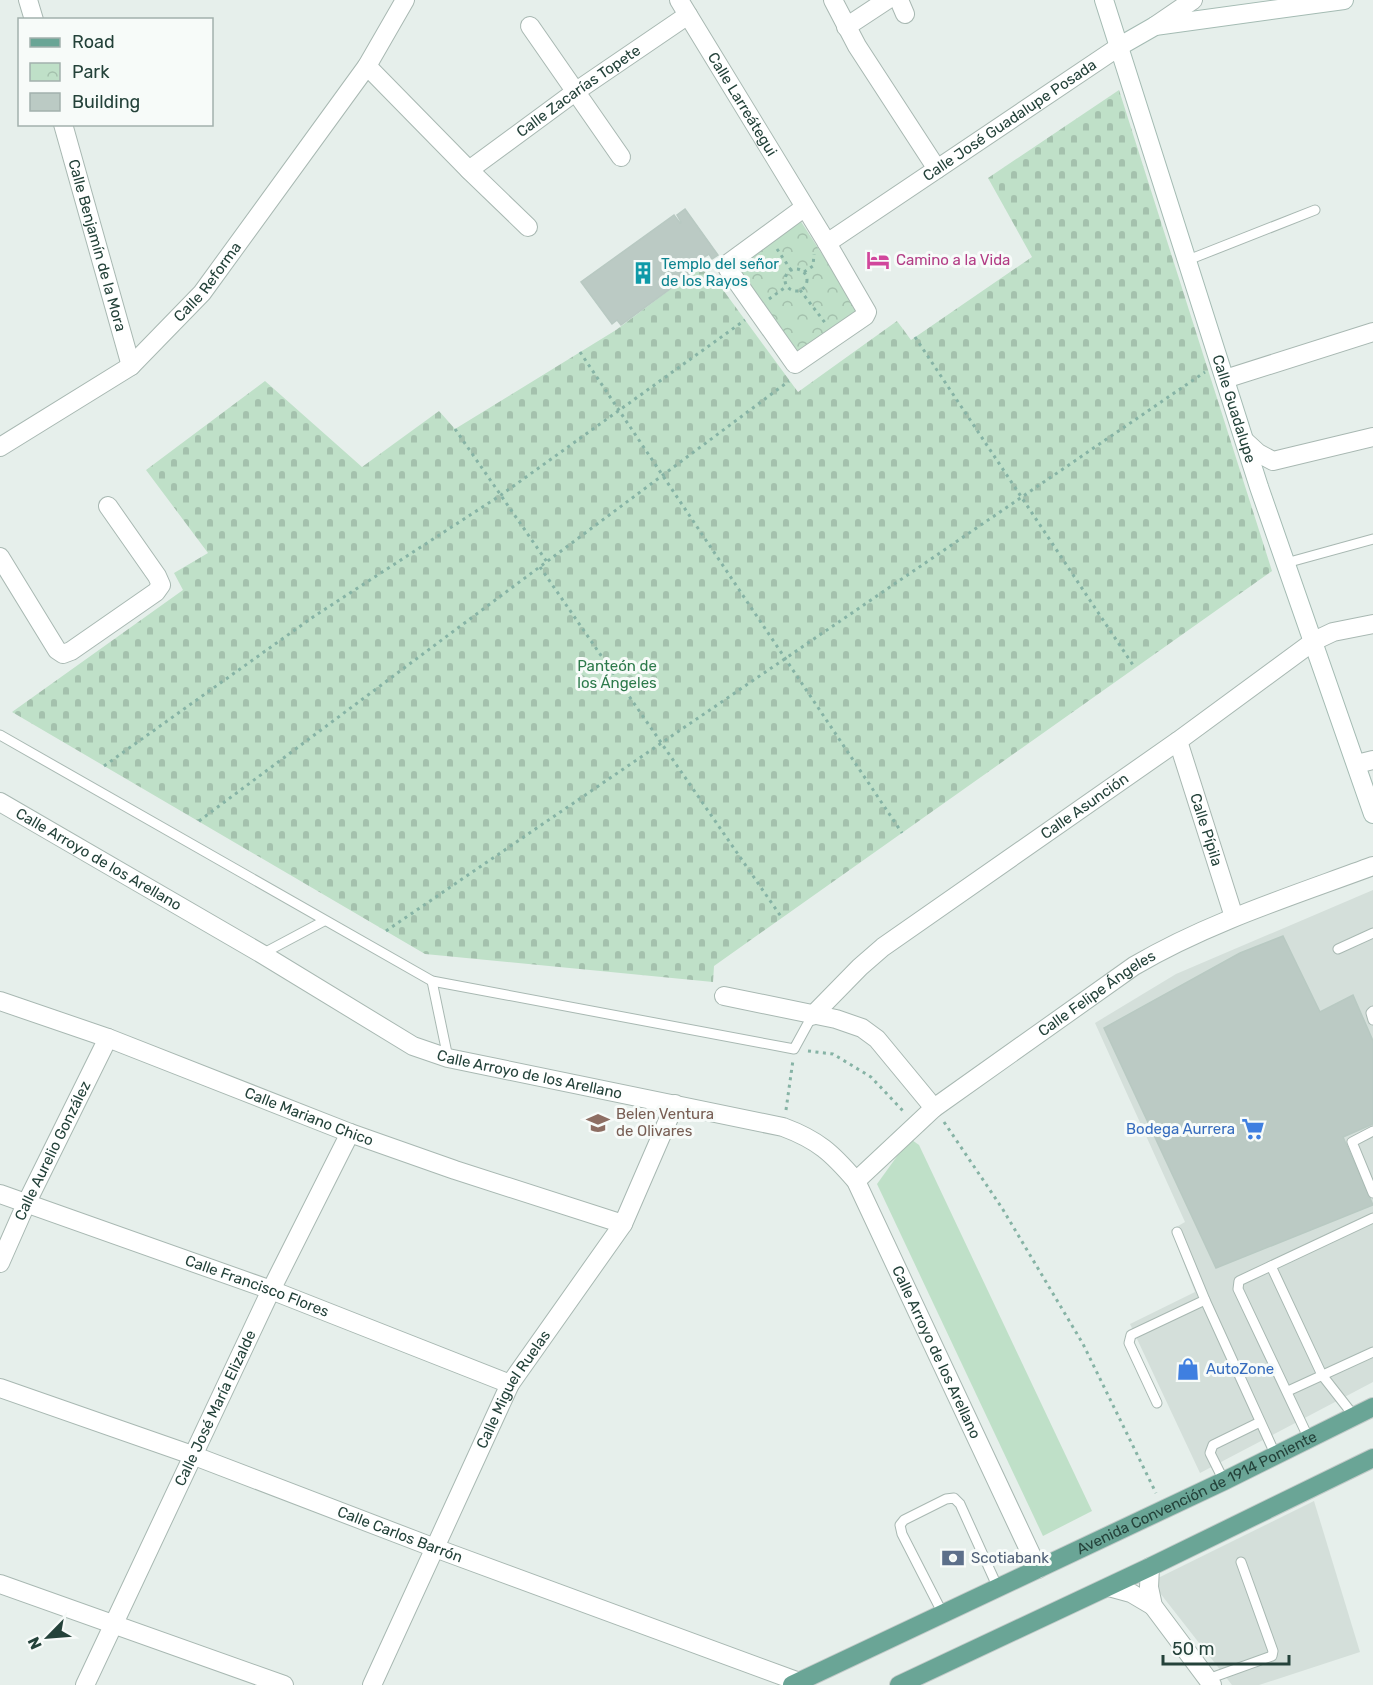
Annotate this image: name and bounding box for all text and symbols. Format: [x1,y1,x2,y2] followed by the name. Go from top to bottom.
[18,18,213,126] legend
[72,31,115,53] text: Road
[513,41,644,141] street label: Calle Zacarías Topete
[704,49,781,159] street label: Calle Larreátegui
[919,55,1100,185] street label: Calle José Guadalupe Posada
[72,61,110,83] text: Park
[72,91,140,113] text: Building
[64,157,130,333] street label: Calle Benjamín de la Mora
[170,239,245,325] street label: Calle Reforma
[865,247,891,273] hotel icon: Camino a la Vida
[896,251,1010,269] place label: Camino a la Vida
[661,255,779,290] place label: Templo del señor de los Rayos
[630,260,656,286] building icon: Templo del señor de los Rayos
[1208,352,1260,465] street label: Calle Guadalupe
[577,657,657,692] park label: Panteón de los Ángeles
[1037,769,1132,843] street label: Calle Asunción
[1186,791,1226,868] street label: Calle Pípila
[12,804,185,914] street label: Calle Arroyo de los Arellano
[1035,947,1159,1040] street label: Calle Felipe Ángeles
[435,1046,624,1103] street label: Calle Arroyo de los Arellano
[11,1078,95,1223] street label: Calle Aurelio González
[242,1084,376,1150] street label: Calle Mariano Chico
[616,1105,714,1140] place label: Belen Ventura de Olivares
[585,1110,611,1136] school or university icon: Belen Ventura de Olivares
[1240,1116,1266,1142] supermarket icon: Bodega Aurrera
[1126,1120,1235,1138] place label: Bodega Aurrera
[183,1251,332,1321] street label: Calle Francisco Flores
[888,1263,985,1442] street label: Calle Arroyo de los Arellano
[473,1326,554,1451] street label: Calle Miguel Ruelas
[171,1327,260,1489] street label: Calle José María Elizalde
[1175,1356,1201,1382] shop icon: AutoZone
[1206,1360,1274,1378] place label: AutoZone
[1074,1427,1320,1558] street label: Avenida Convención de 1914 Poniente
[335,1502,465,1566] street label: Calle Carlos Barrón
[940,1545,966,1571] bank icon: Scotiabank
[971,1549,1049,1567] place label: Scotiabank
[18,1607,78,1667] north arrow
[1163,1628,1289,1666] scale bar
[24,1634,46,1652] text: N
[1172,1638,1215,1660] text: 50 m

